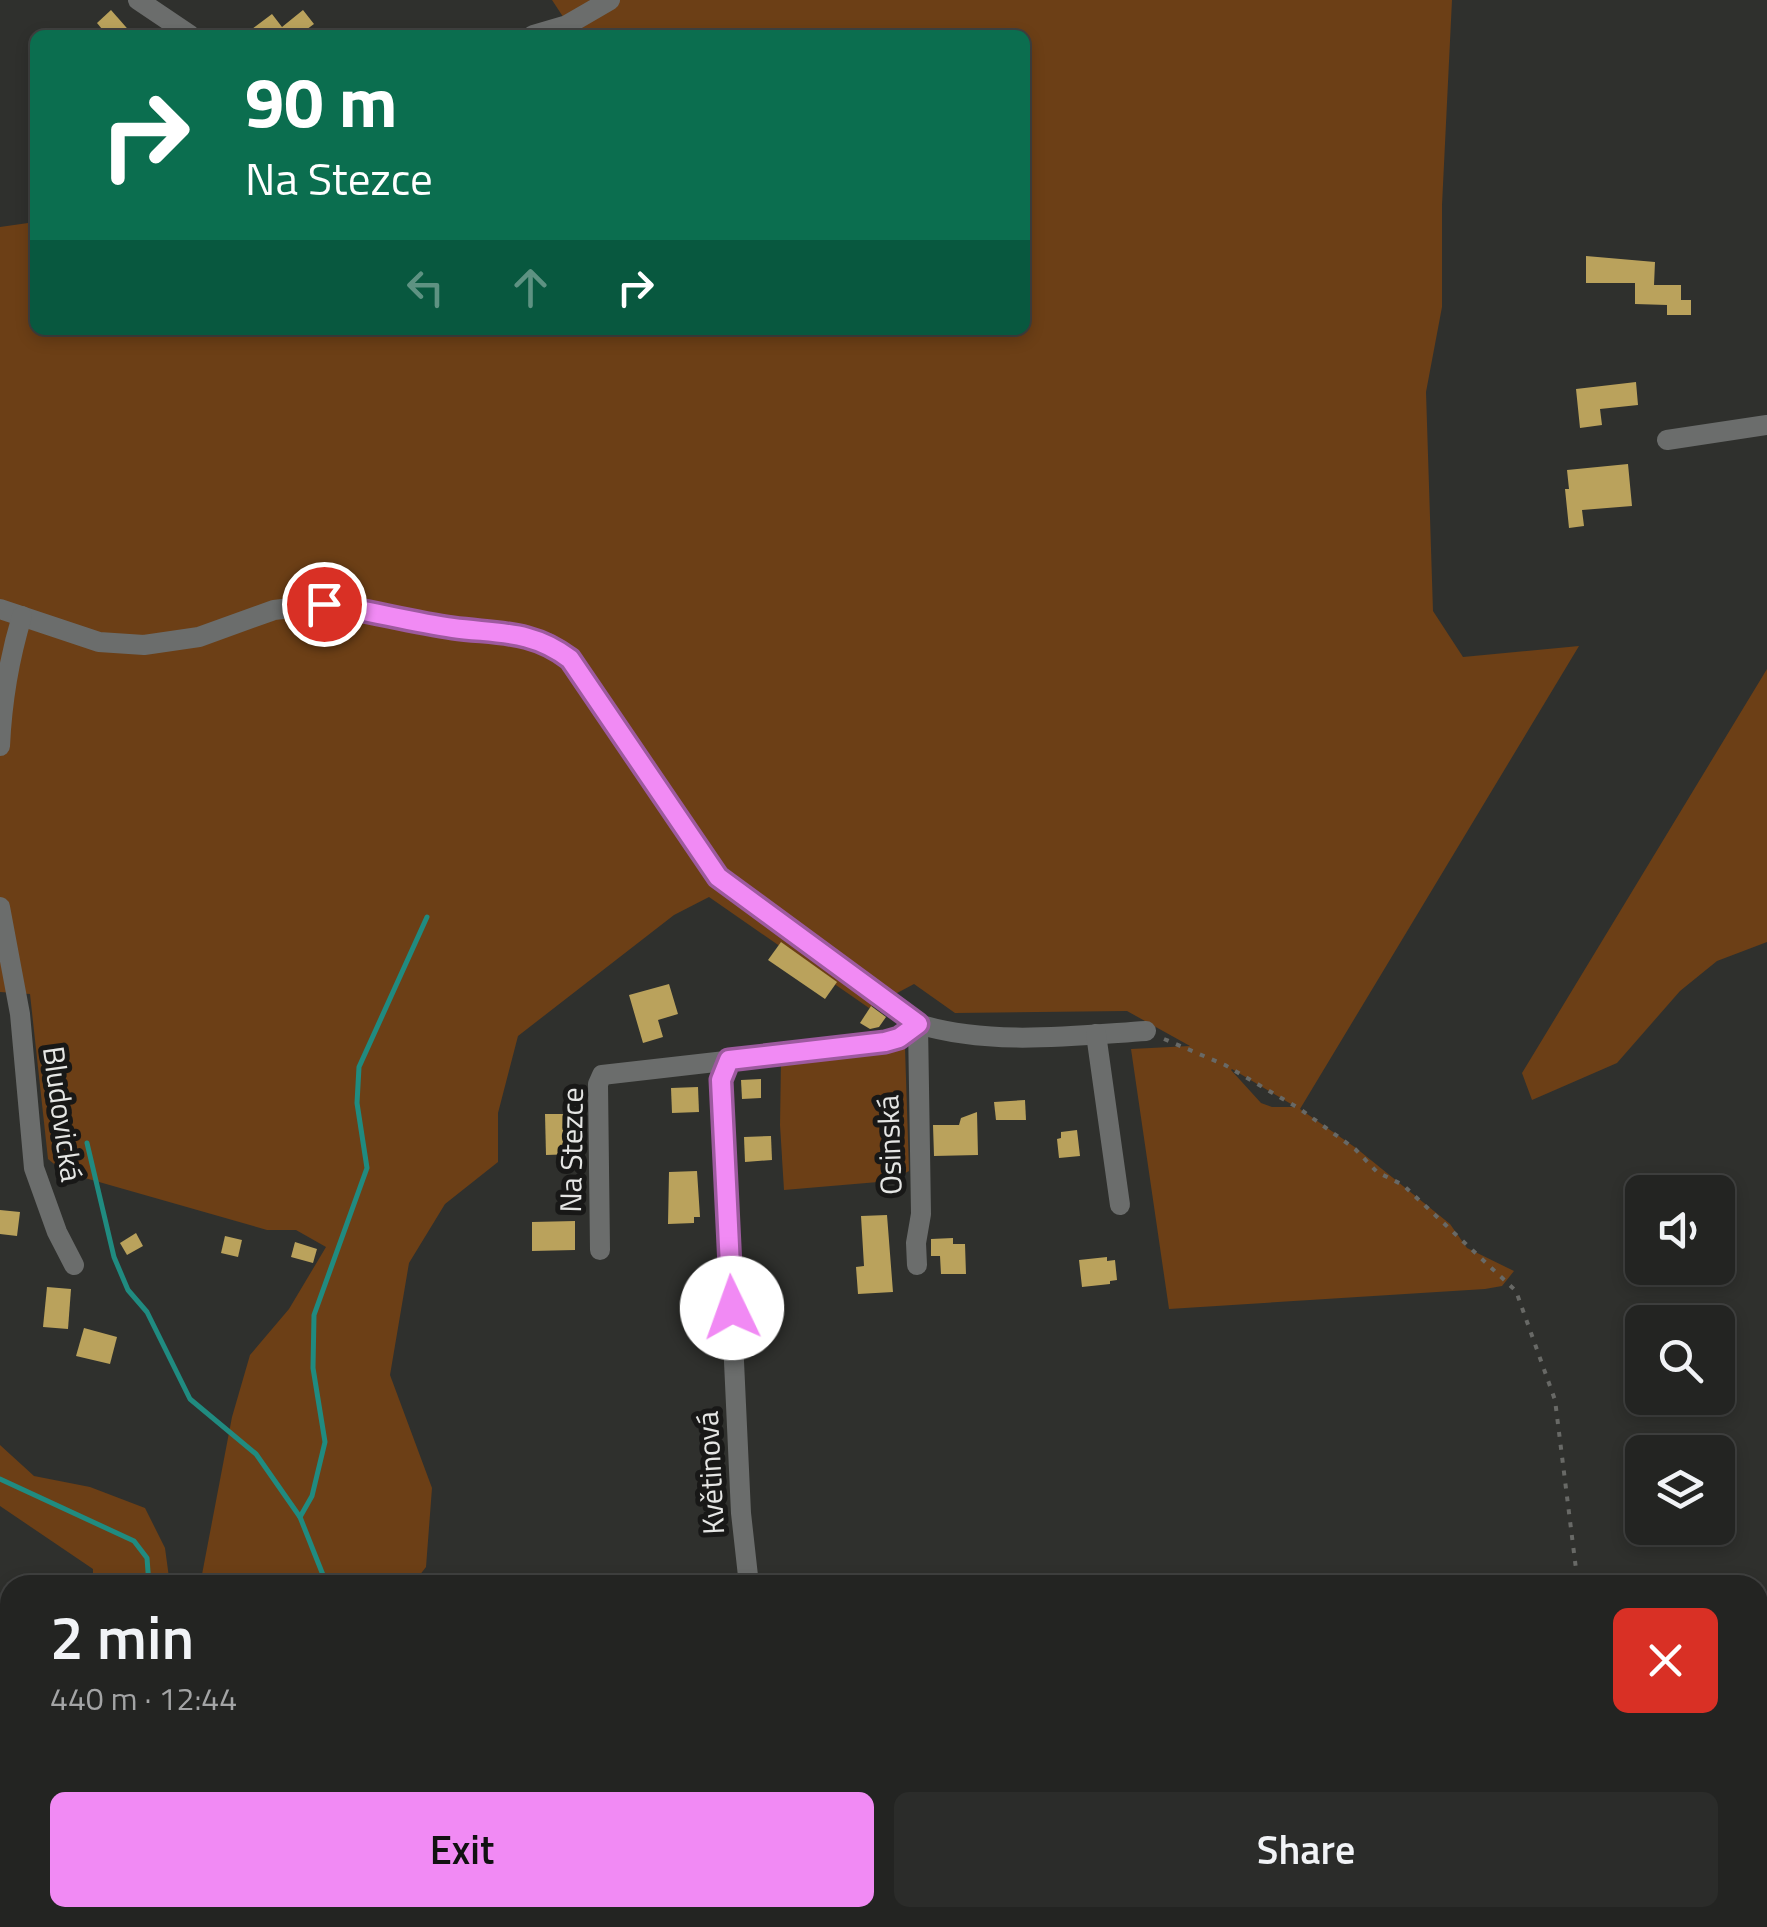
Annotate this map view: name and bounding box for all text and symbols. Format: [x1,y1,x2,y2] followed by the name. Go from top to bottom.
[245,48,398,154] text: 90 m
[80,70,210,200] icon: right
[245,144,433,212] text: Na Stezce
[398,260,453,315] icon: left
[503,260,558,315] icon: ahead
[608,260,663,315] icon: right
[282,562,367,647] pin
[297,577,352,632] icon: arrive
[31,1043,95,1185] street label: Bludovická
[547,1087,595,1213] street label: Na Stezce
[864,1094,914,1196] street label: Osinská
[1625,1175,1735,1545] map controls
[1625,1175,1735,1285] button: sound
[680,1256,784,1360] position arrow
[1625,1305,1735,1415] button: search
[684,1410,736,1536] street label: Květinová
[1625,1435,1735,1545] button: layers
[50,1591,194,1682] text: 2 min
[1613,1608,1718,1713] button: close
[50,1674,237,1722] text: 440 m · 12:44
[50,1792,874,1907] button: Exit
[894,1792,1718,1907] button: Share

